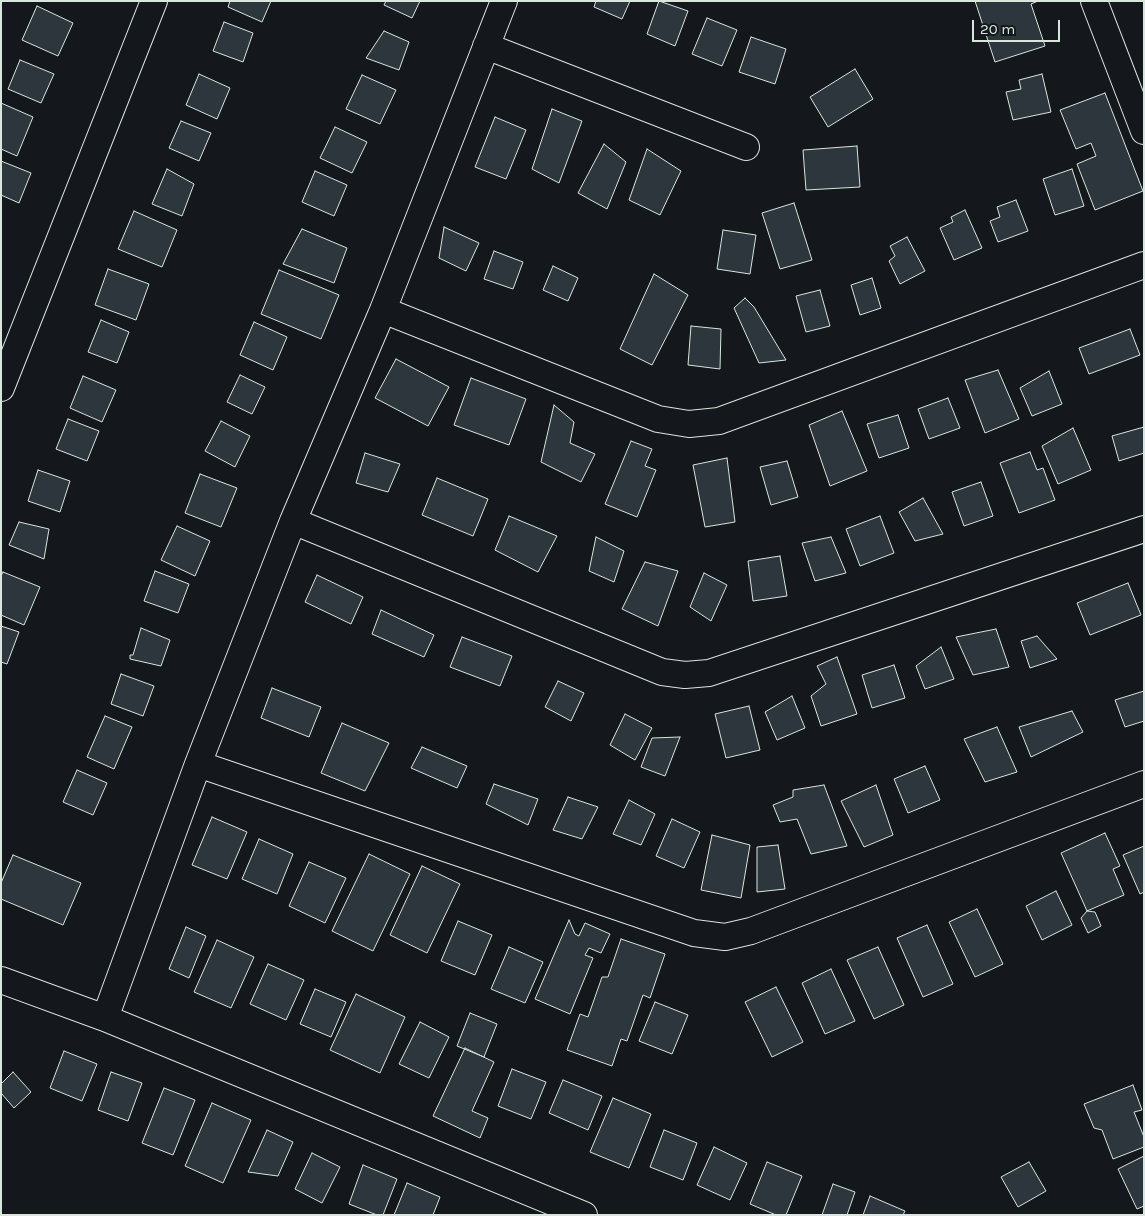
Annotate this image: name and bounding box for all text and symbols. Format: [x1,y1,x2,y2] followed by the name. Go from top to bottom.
[975,10,1062,42] scale bar
[980,20,1015,38] text: 20 m

